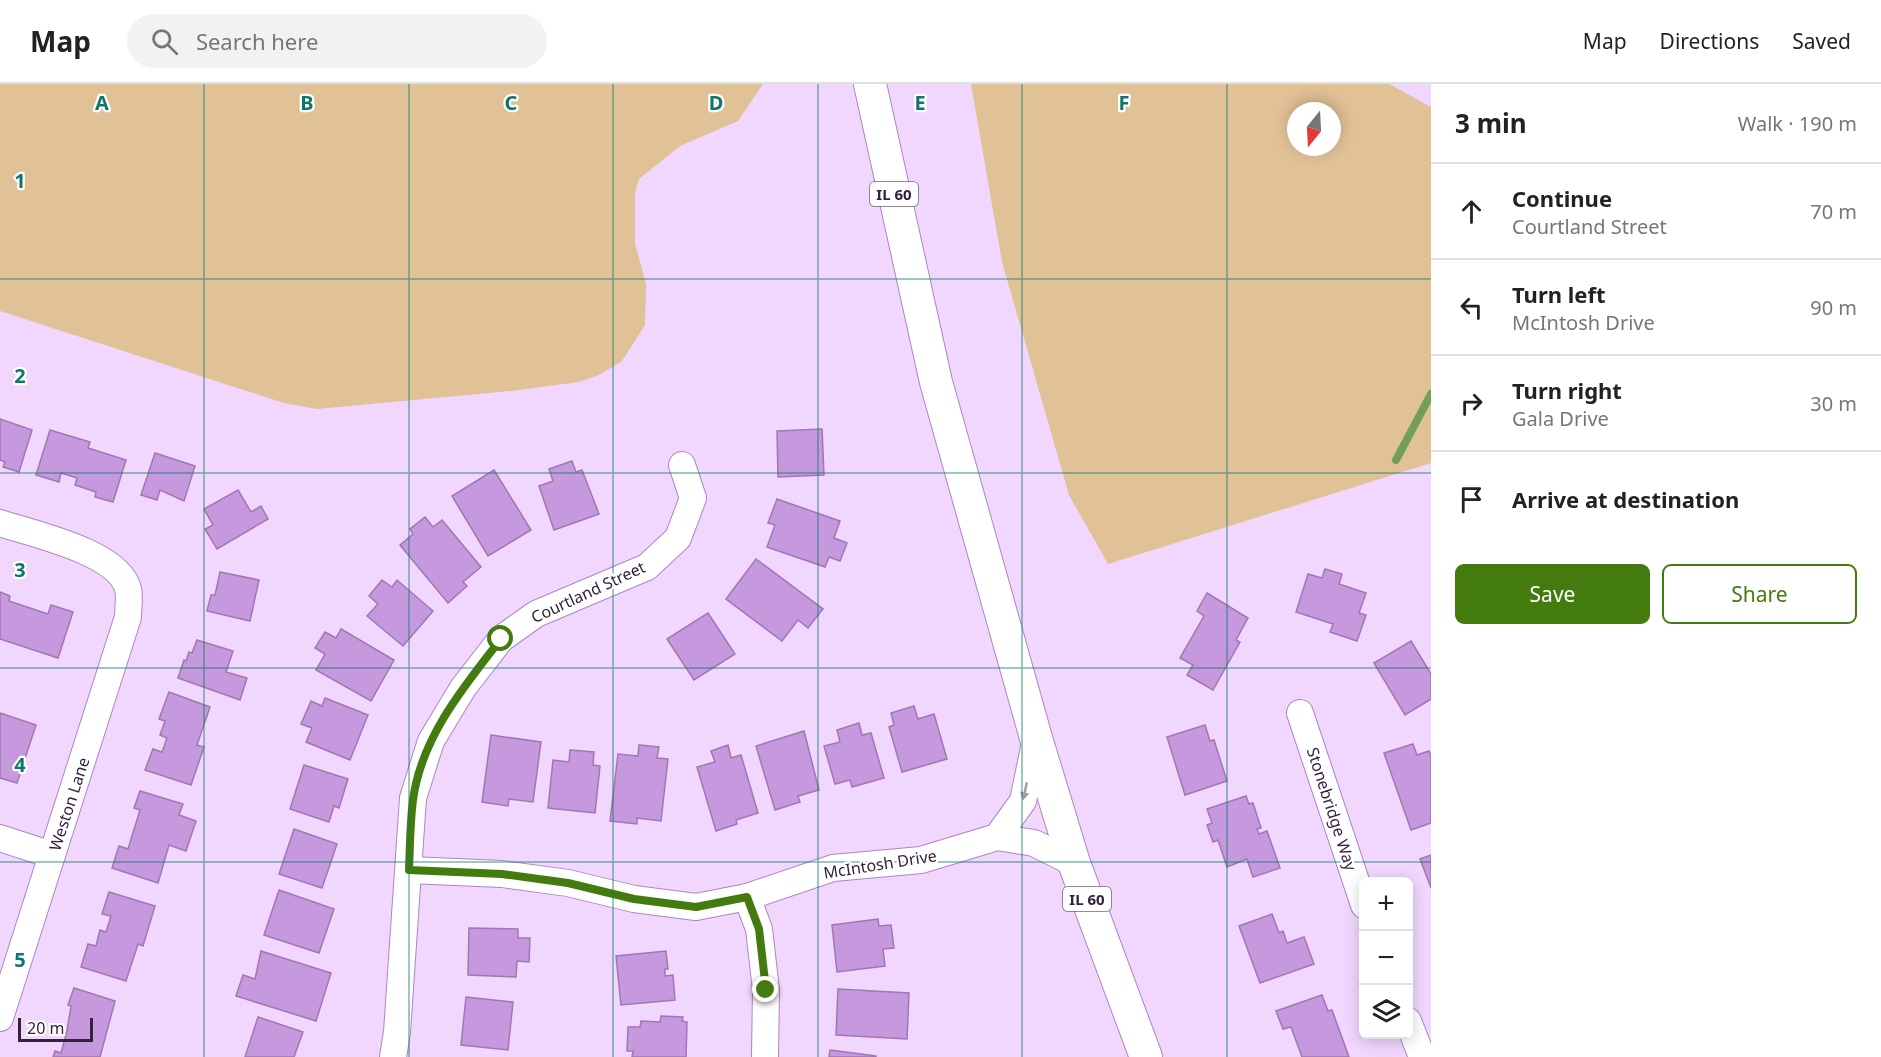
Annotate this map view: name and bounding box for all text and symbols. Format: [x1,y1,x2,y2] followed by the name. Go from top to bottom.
[127,14,547,68] search box
[30,22,91,60] text: Map
[148,25,181,58] icon: search
[196,26,318,56] text: Search here
[1583,27,1627,55] text: Map
[1660,27,1759,55] text: Directions
[1792,27,1851,55] text: Saved
[95,89,109,116] text: A
[300,89,314,116] text: B
[505,89,518,116] text: C
[709,89,723,116] text: D
[914,89,926,116] text: E
[1119,89,1129,116] text: F
[1287,102,1341,156] north arrow
[1455,105,1527,141] text: 3 min
[1738,110,1857,137] text: Walk · 190 m
[14,167,26,194] text: 1
[870,182,918,206] road number: IL 60
[1512,183,1612,213] text: Continue
[1455,195,1488,228] icon: ahead
[1810,198,1857,225] text: 70 m
[1512,213,1667,240] text: Courtland Street
[1512,279,1606,309] text: Turn left
[1455,291,1488,324] icon: left
[1810,294,1857,321] text: 90 m
[1512,309,1655,336] text: McIntosh Drive
[14,362,26,389] text: 2
[1512,375,1622,405] text: Turn right
[1455,387,1488,420] icon: right
[1810,390,1857,417] text: 30 m
[1512,405,1609,432] text: Gala Drive
[1455,483,1488,516] icon: arrive
[1512,484,1739,514] text: Arrive at destination
[14,556,26,583] text: 3
[527,556,649,628] street label: Courtland Street
[1455,564,1650,624] button: Save
[1662,564,1857,624] button: Share
[487,625,513,651] route start
[1302,745,1363,874] street label: Stonebridge Way
[14,751,26,778] text: 4
[44,754,94,854] street label: Weston Lane
[1020,782,1029,801] one-way arrow
[822,844,938,884] street label: McIntosh Drive
[1359,877,1413,1039] map controls
[1359,877,1413,931] button: +
[1063,887,1111,911] road number: IL 60
[1359,931,1413,985] button: −
[14,946,26,973] text: 5
[752,976,778,1002] route end
[1359,985,1413,1039] button: layers
[18,1015,93,1042] scale bar
[27,1017,64,1039] text: 20 m

